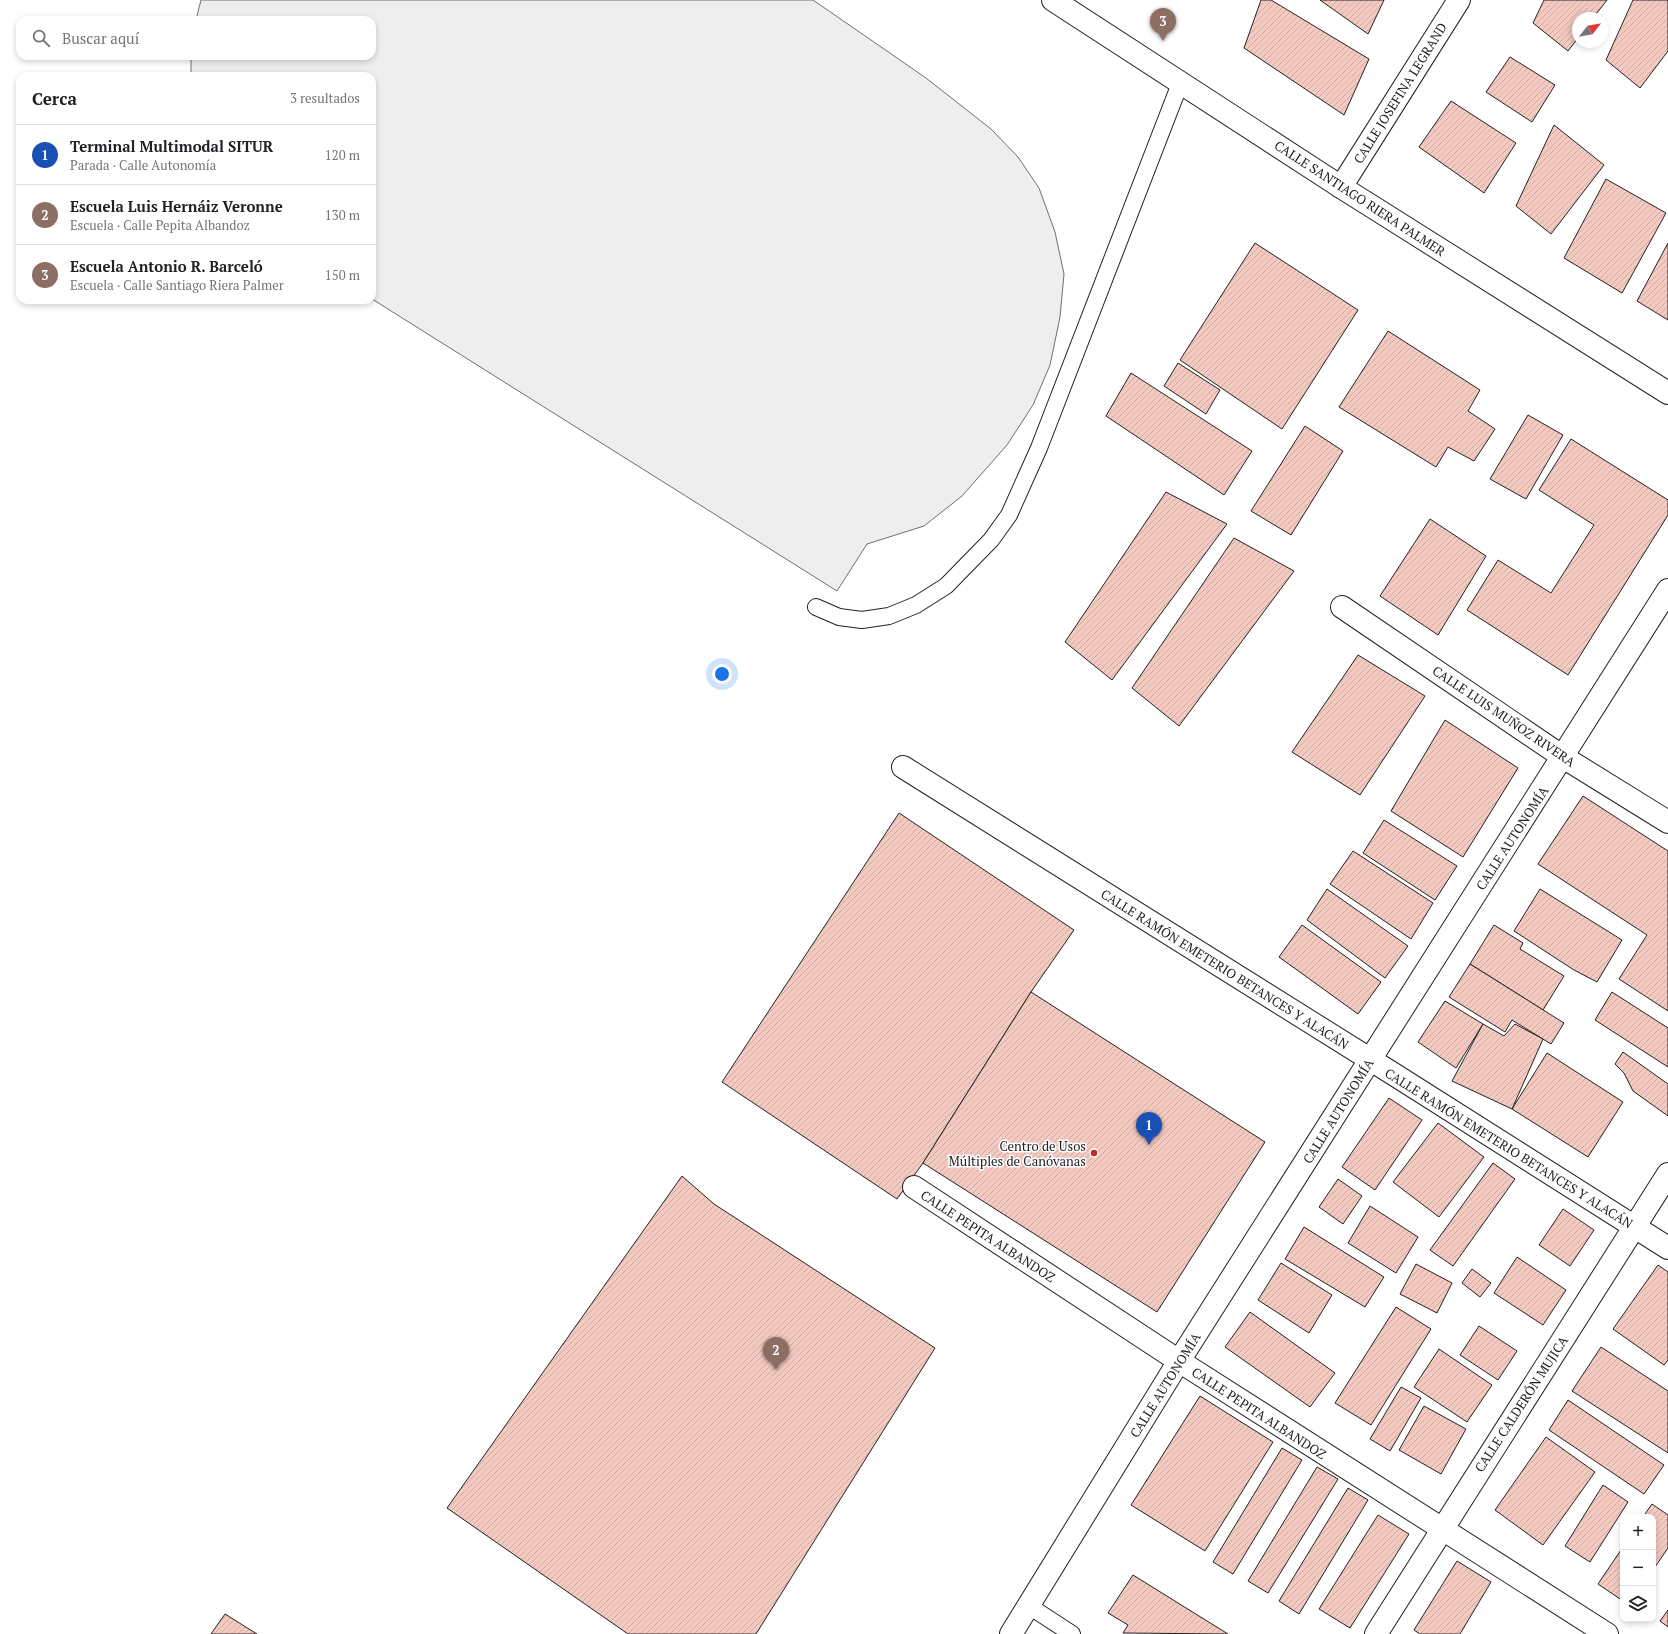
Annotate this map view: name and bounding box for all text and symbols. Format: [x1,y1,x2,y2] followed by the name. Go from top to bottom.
[1150,8,1176,41] pin: 3
[1572,12,1608,48] north arrow
[16,16,376,60] search box
[1349,19,1451,167] street label: CALLE JOSEFINA LEGRAND
[30,27,52,49] icon: search
[62,28,139,48] text: Buscar aquí
[32,87,77,110] text: Cerca
[290,89,360,107] text: 3 resultados
[70,136,273,156] text: Terminal Multimodal SITUR
[1271,136,1449,260] street label: CALLE SANTIAGO RIERA PALMER
[41,146,49,164] text: 1
[325,146,360,164] text: 120 m
[70,156,216,174] text: Parada · Calle Autonomía
[70,196,283,216] text: Escuela Luis Hernáiz Veronne
[41,206,49,224] text: 2
[325,206,360,224] text: 130 m
[70,216,250,234] text: Escuela · Calle Pepita Albandoz
[70,256,263,276] text: Escuela Antonio R. Barceló
[41,266,49,284] text: 3
[325,266,360,284] text: 150 m
[70,276,284,294] text: Escuela · Calle Santiago Riera Palmer
[1429,661,1579,771] street label: CALLE LUIS MUÑOZ RIVERA
[712,664,732,684] your location
[1472,782,1552,893] street label: CALLE AUTONOMÍA
[1098,885,1353,1054] street label: CALLE RAMÓN EMETERIO BETANCES Y ALACÁN
[1298,1055,1378,1167] street label: CALLE AUTONOMÍA
[1382,1064,1637,1233] street label: CALLE RAMÓN EMETERIO BETANCES Y ALACÁN
[1136,1112,1162,1145] pin: 1
[948,1137,1086,1170] place label: Centro de Usos Múltiples de Canóvanas
[1089,1148,1099,1158] marker: Centro de Usos Múltiples de Canóvanas
[917,1186,1059,1286] street label: CALLE PEPITA ALBANDOZ
[1125,1329,1205,1441] street label: CALLE AUTONOMÍA
[1470,1332,1572,1476] street label: CALLE CALDERÓN MUJICA
[763,1337,789,1370] pin: 2
[1188,1363,1330,1463] street label: CALLE PEPITA ALBANDOZ
[1620,1514,1656,1622] map controls
[1620,1514,1656,1550] button: +
[1620,1550,1656,1586] button: −
[1620,1586,1656,1622] button: layers

